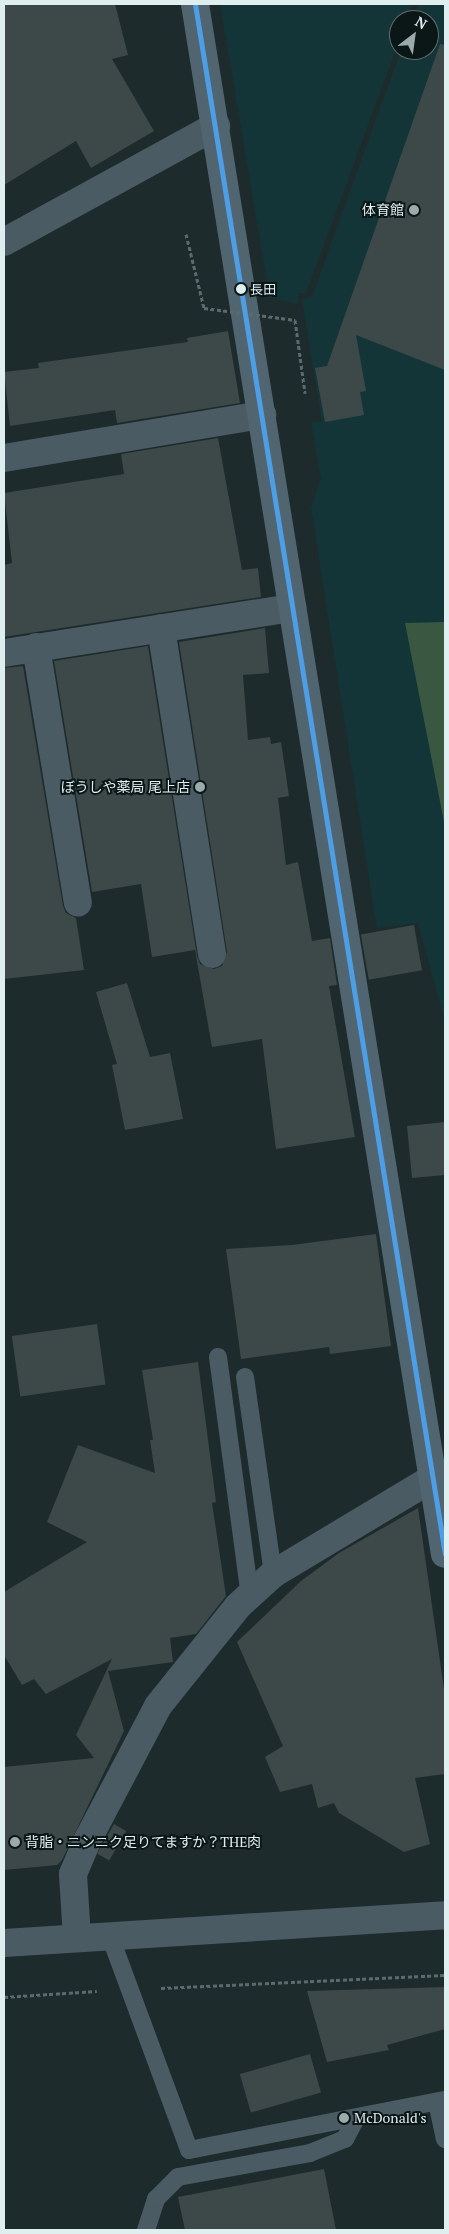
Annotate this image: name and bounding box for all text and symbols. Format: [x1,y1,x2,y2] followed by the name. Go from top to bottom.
[389,10,439,60] north arrow
[412,12,431,33] text: N
[362,202,404,218] place label: 体育館
[408,204,420,216] marker: 体育館
[250,281,276,297] place label: 長田
[236,284,246,294] marker: 長田
[61,779,190,795] place label: ぼうしや薬局 尾上店
[194,781,206,793] marker: ぼうしや薬局 尾上店
[25,1834,262,1850] place label: 背脂・ニンニク足りてますか？THE肉
[9,1836,21,1848] marker: 背脂・ニンニク足りてますか？THE肉
[354,2110,426,2126] place label: McDonald's
[338,2112,350,2124] marker: McDonald's

